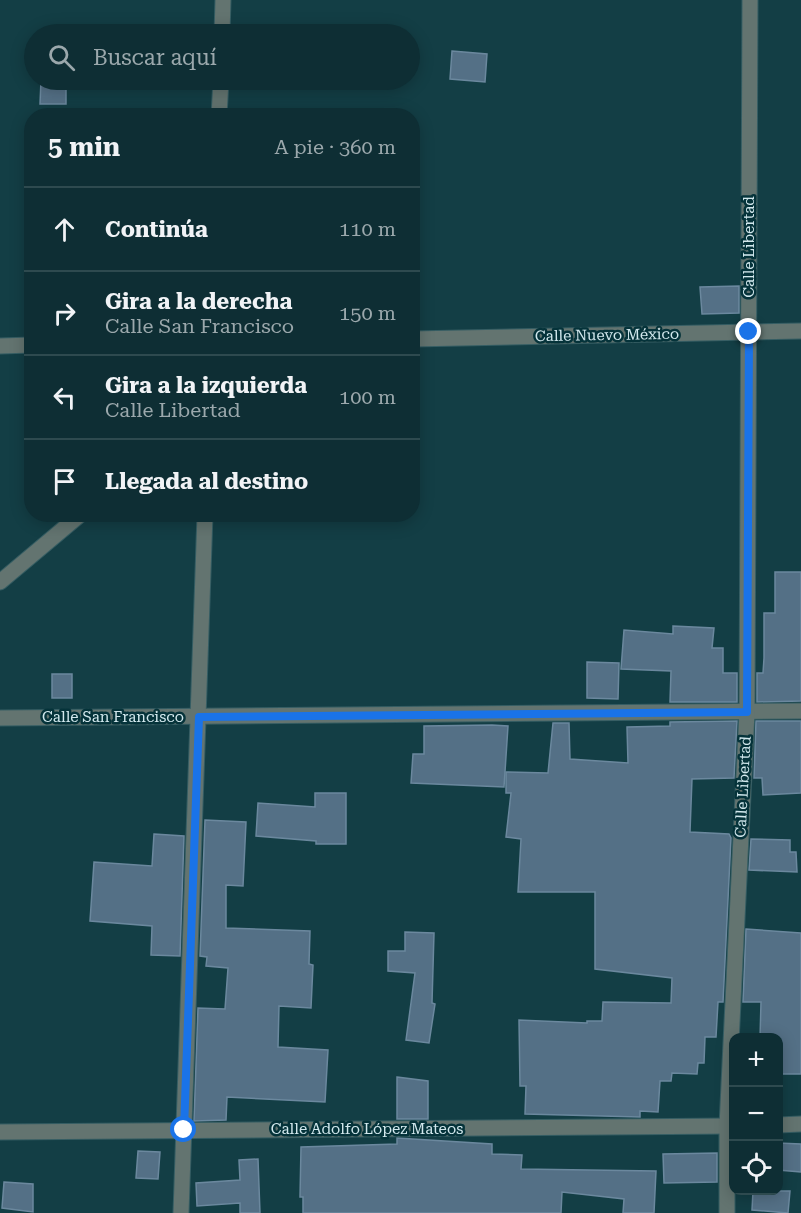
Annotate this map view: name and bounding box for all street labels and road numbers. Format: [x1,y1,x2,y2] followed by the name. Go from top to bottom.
[740,196,758,298] street label: Calle Libertad
[535,325,679,345] street label: Calle Nuevo México
[42,708,184,726] street label: Calle San Francisco
[731,735,755,838] street label: Calle Libertad
[271,1120,463,1138] street label: Calle Adolfo López Mateos

